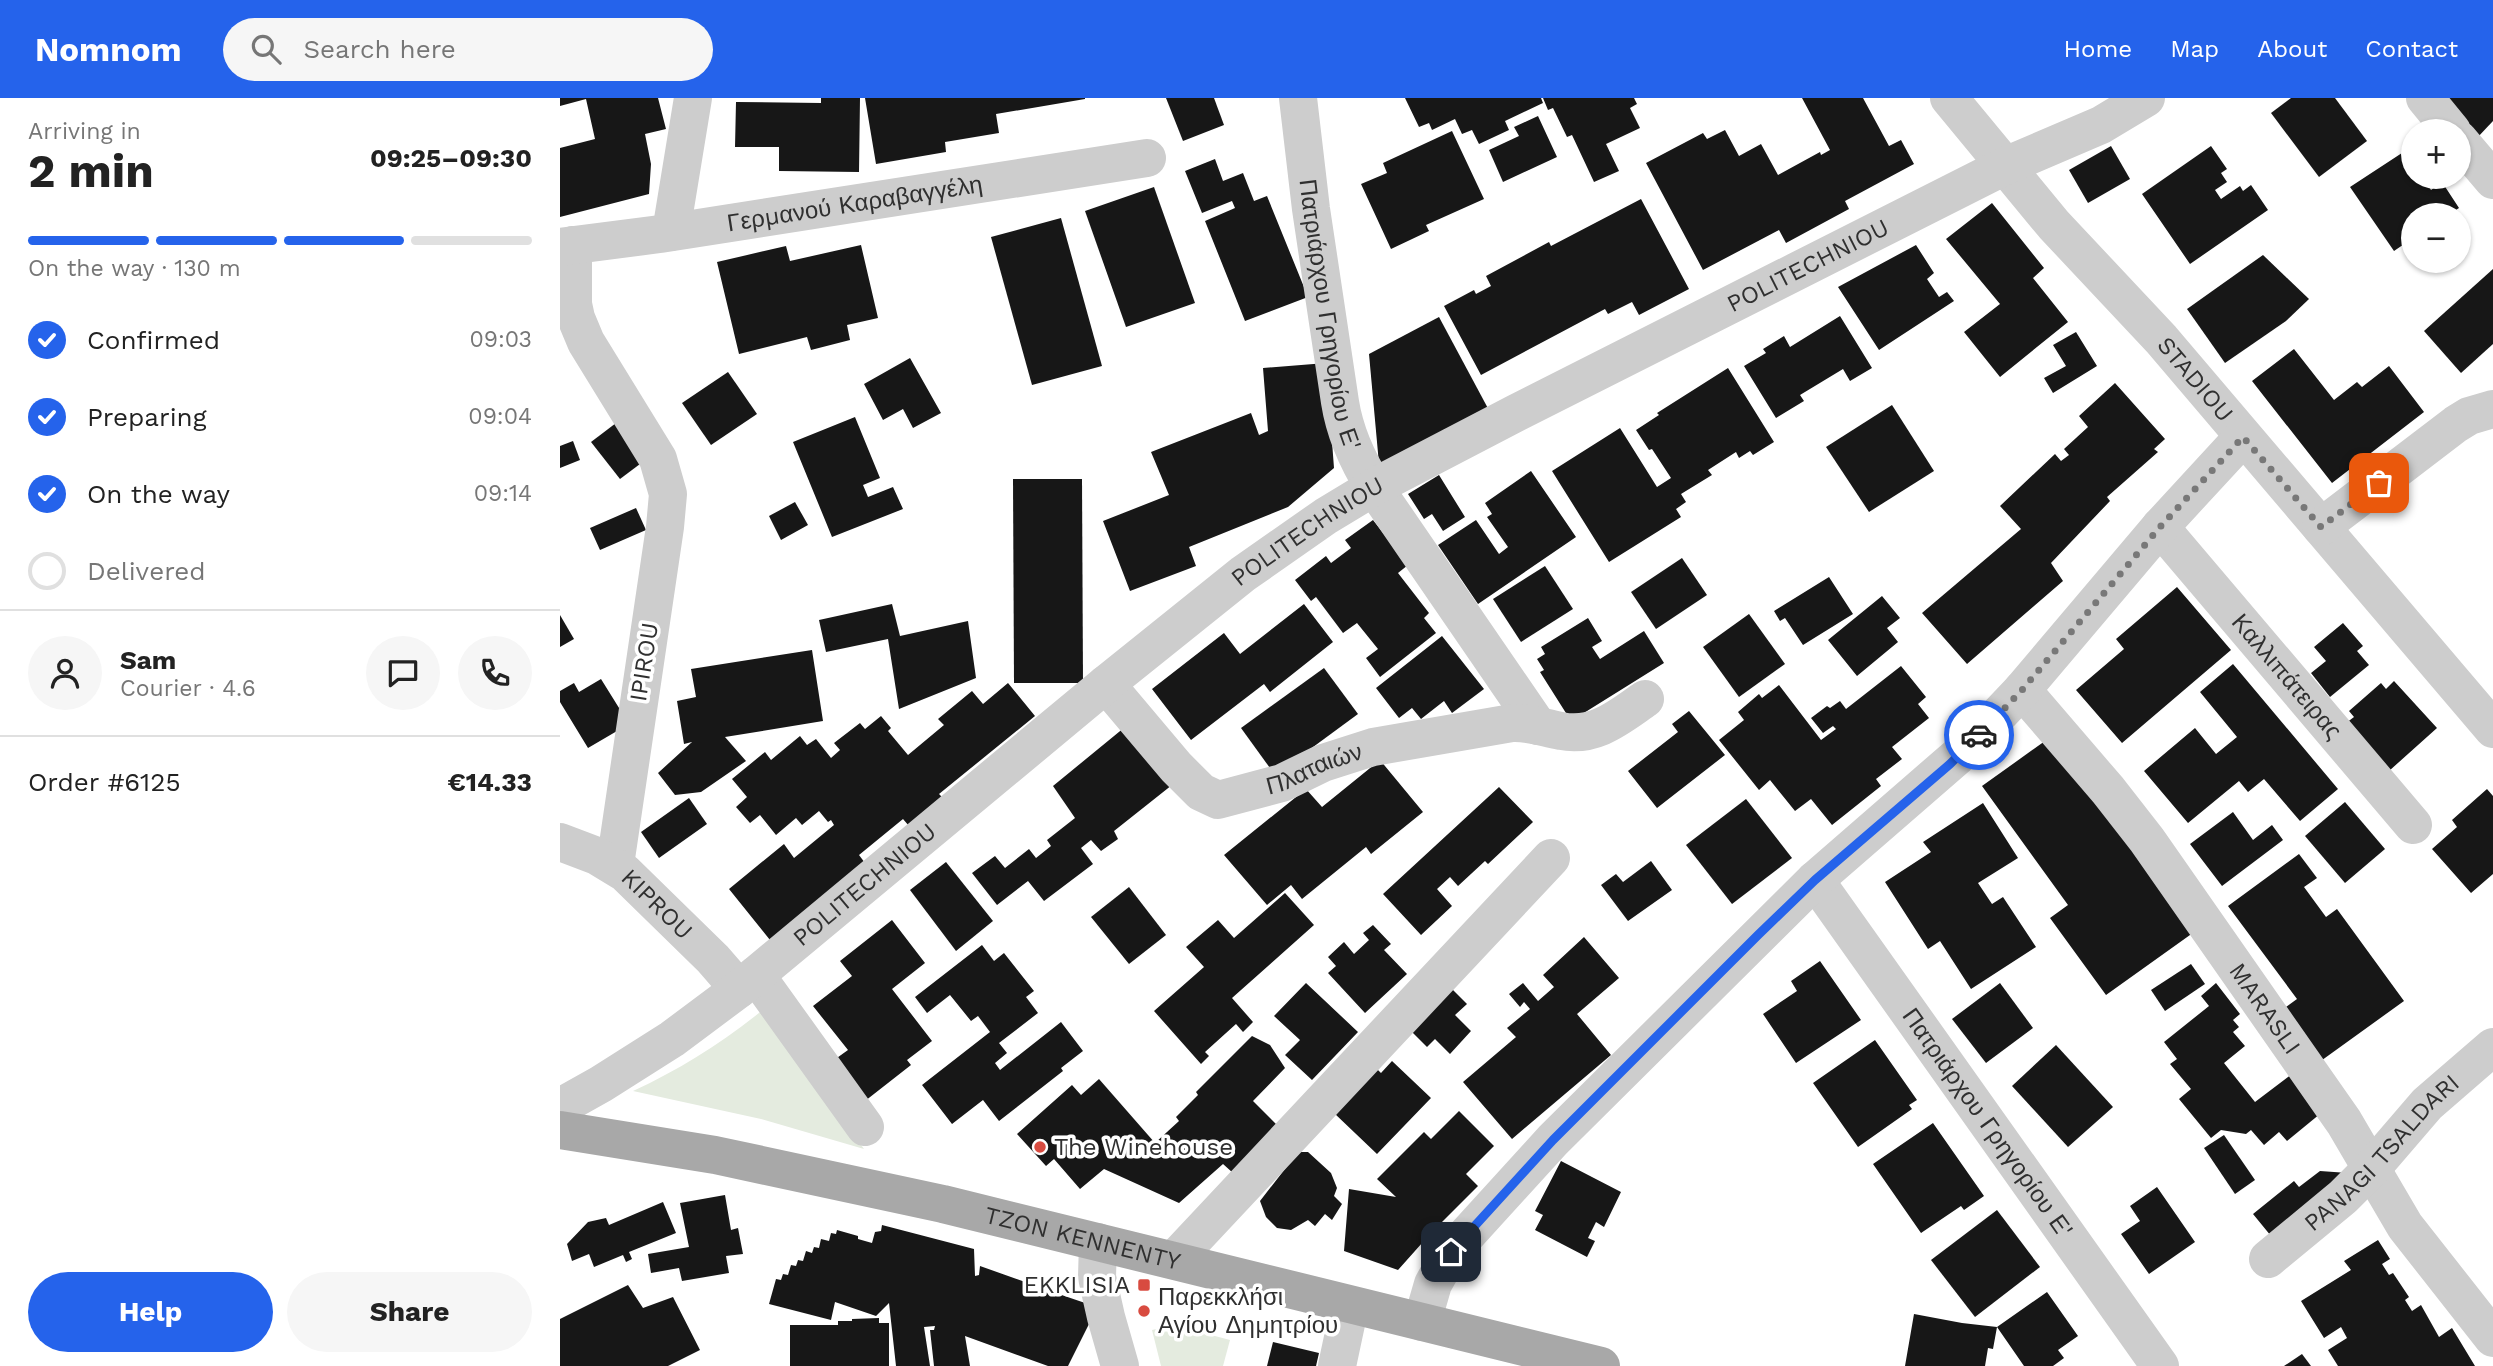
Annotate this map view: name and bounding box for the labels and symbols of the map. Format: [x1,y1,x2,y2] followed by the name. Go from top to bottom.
[725,170,984,237] street label: Γερμανού Καραβαγγέλη
[1294,177,1367,455] street label: Πατριάρχου Γρηγορίου Ε'
[1722,213,1893,318] street label: POLITECHNIOU
[2151,331,2239,427] street label: STADIOU
[2349,453,2409,513] pin
[1225,471,1388,592] street label: POLITECHNIOU
[2226,608,2348,745] street label: Καλλιπάτειρας
[624,620,664,704] street label: IPIROU
[1944,700,2014,770] courier
[1263,737,1366,801] street label: Πλαταιών
[787,817,942,952] street label: POLITECHNIOU
[616,863,698,945] street label: KIPROU
[2223,958,2306,1060] street label: MARASLI
[1897,1003,2078,1243] street label: Πατριάρχου Γρηγορίου Ε'
[2299,1069,2465,1237] street label: PANAGI TSALDARI
[1054,1133,1233,1161] place label: The Winehouse
[1032,1139,1048,1155] marker: The Winehouse
[982,1201,1184,1276] street label: TZON KENNENTY
[1421,1222,1481,1282] pin
[1023,1271,1130,1299] place label: EKKLISIA
[1136,1277,1152,1293] marker: EKKLISIA
[1158,1283,1338,1339] place label: Παρεκκλήσι Αγίου Δημητρίου
[1136,1303,1152,1319] marker: Παρεκκλήσι Αγίου Δημητρίου

